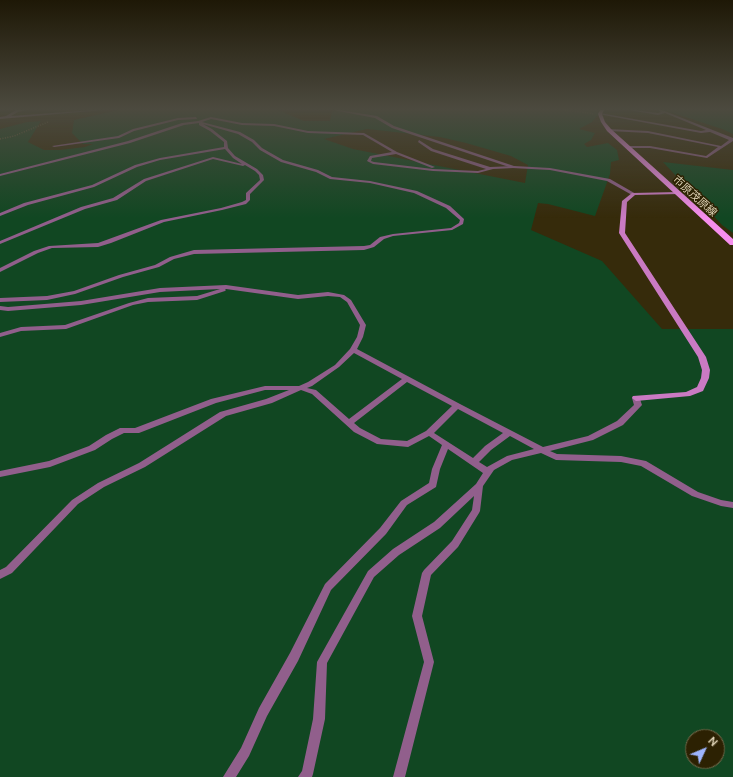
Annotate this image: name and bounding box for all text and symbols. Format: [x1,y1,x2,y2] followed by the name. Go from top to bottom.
[670,173,720,219] street label: 市原茂原線
[685,729,725,769] north arrow
[706,734,720,748] text: N

